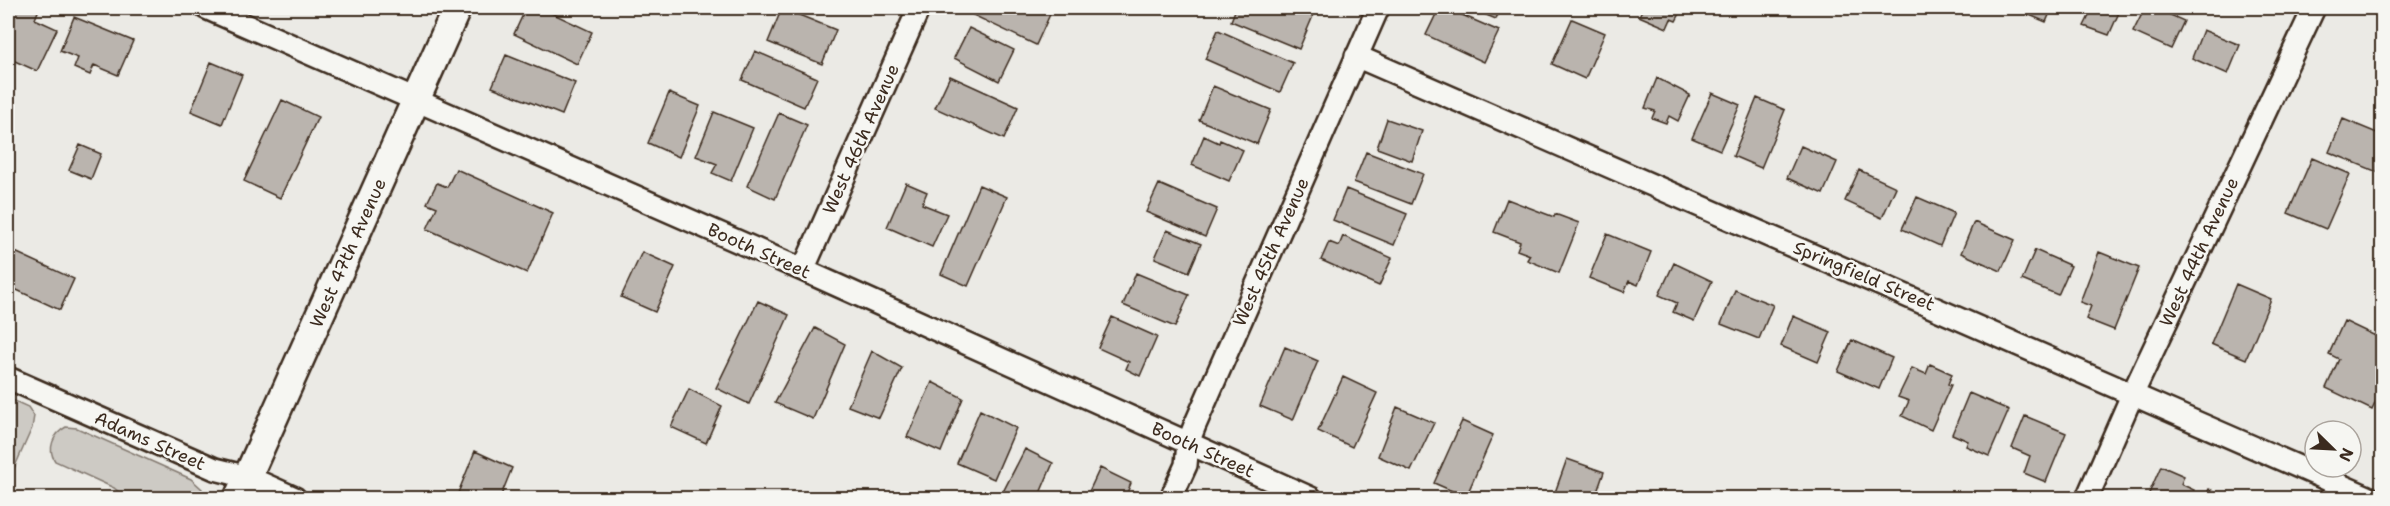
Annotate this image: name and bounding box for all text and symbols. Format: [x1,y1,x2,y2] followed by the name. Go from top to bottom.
[817,60,905,218] street label: West 46th Avenue
[2154,173,2244,331] street label: West 44th Avenue
[304,174,392,332] street label: West 47th Avenue
[1227,174,1315,330] street label: West 45th Avenue
[704,218,814,284] street label: Booth Street
[1790,235,1939,317] street label: Springfield Street
[91,406,209,476] street label: Adams Street
[1148,417,1258,483] street label: Booth Street
[2303,419,2363,479] north arrow
[2334,445,2358,465] text: N

